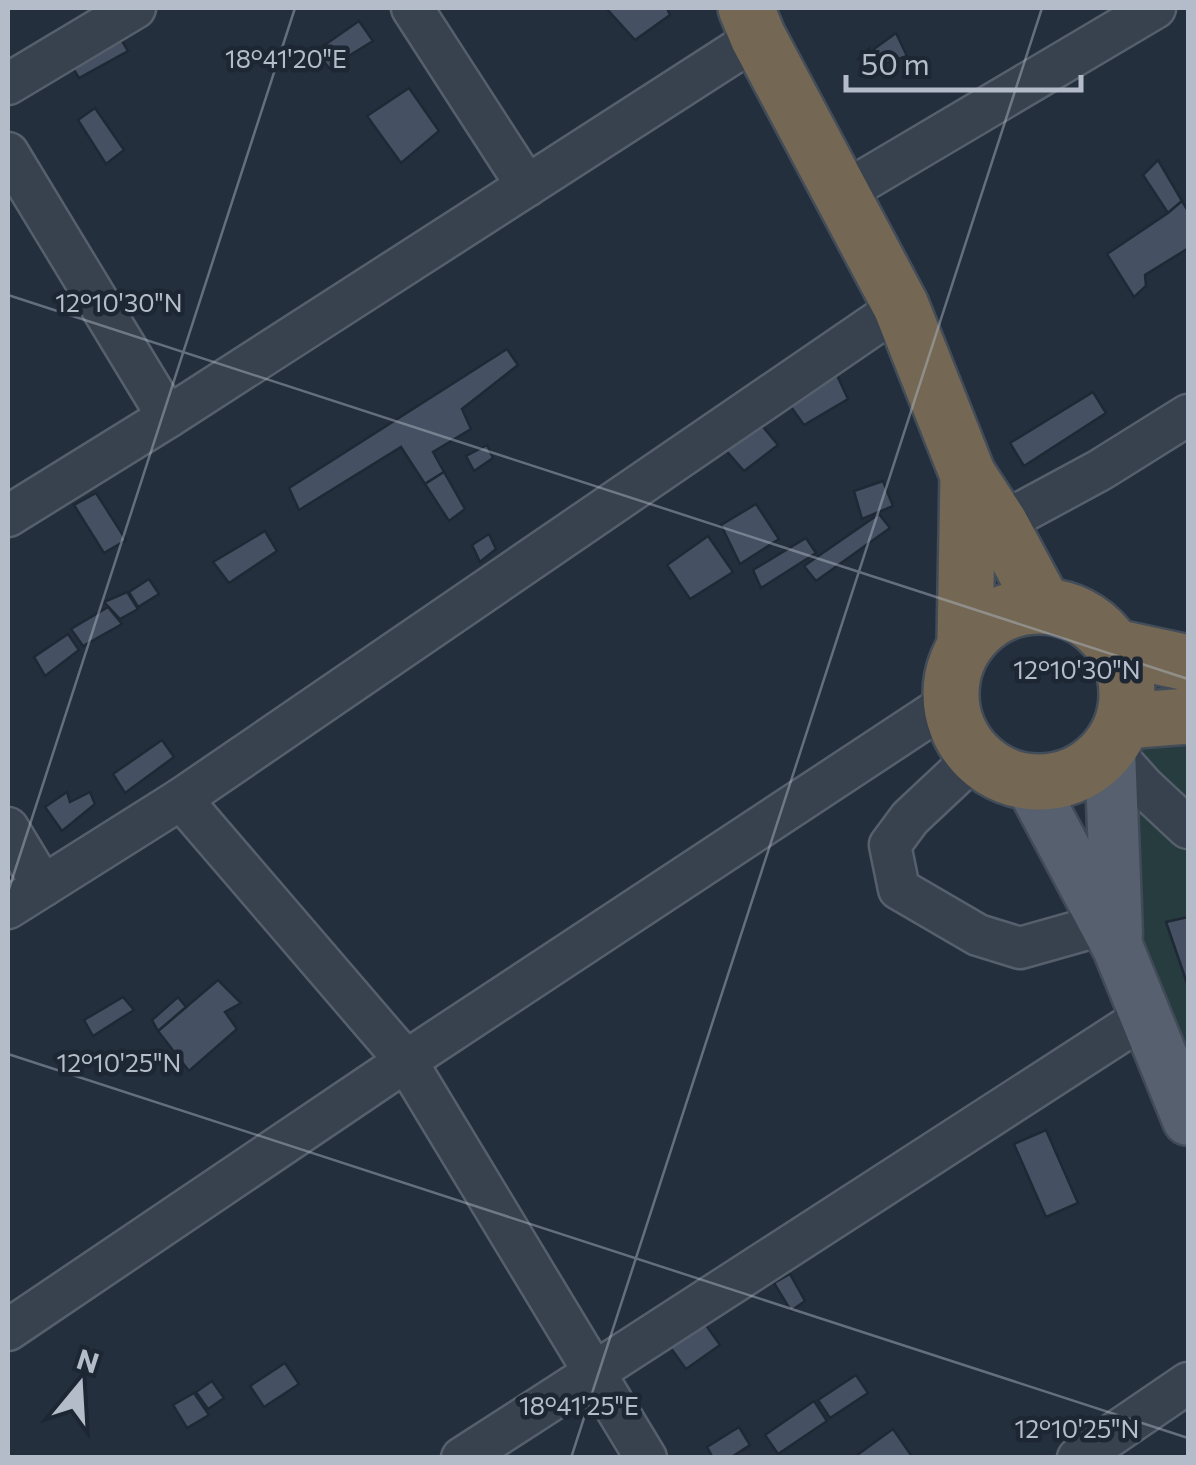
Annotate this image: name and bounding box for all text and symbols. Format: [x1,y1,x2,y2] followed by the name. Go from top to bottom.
[846,30,1081,92] scale bar
[225,43,347,73] text: 18°41'20"E
[861,44,930,81] text: 50 m
[55,287,183,317] text: 12°10'30"N
[1013,654,1141,684] text: 12°10'30"N
[57,1047,181,1077] text: 12°10'25"N
[30,1335,130,1435] north arrow
[73,1341,103,1380] text: N
[519,1390,639,1420] text: 18°41'25"E
[1015,1413,1139,1443] text: 12°10'25"N

